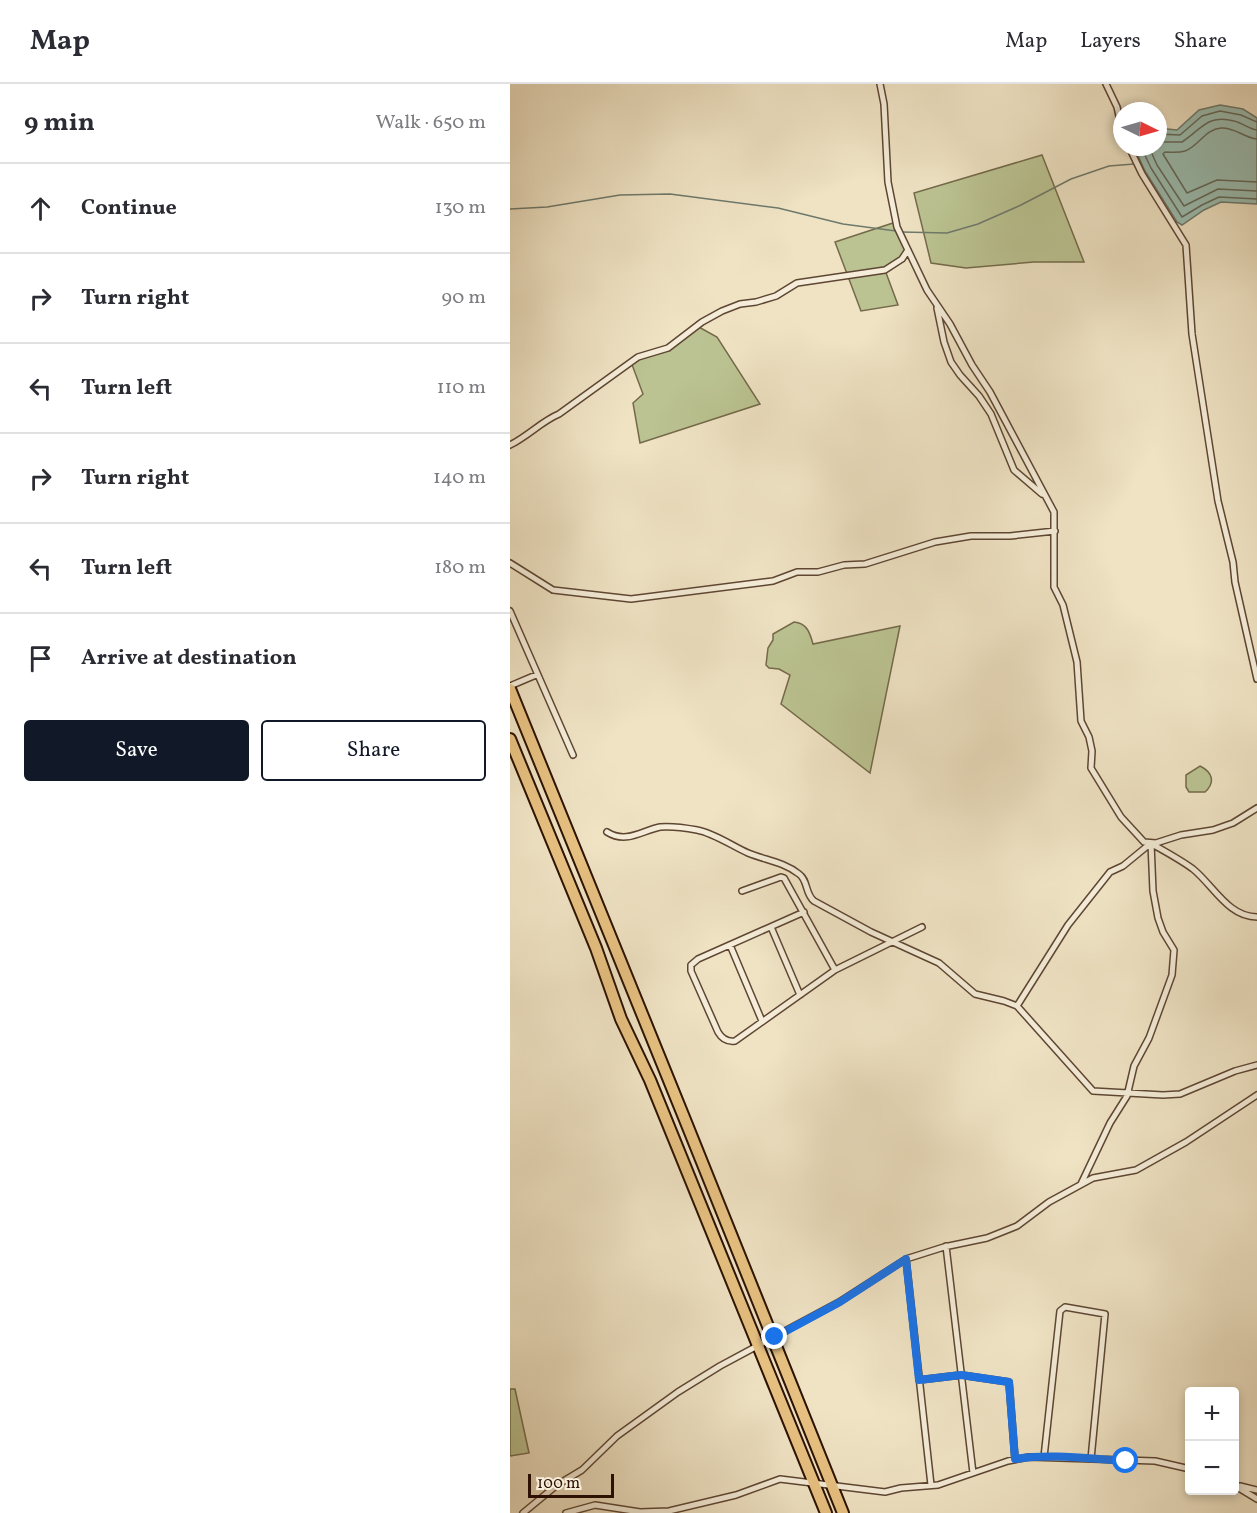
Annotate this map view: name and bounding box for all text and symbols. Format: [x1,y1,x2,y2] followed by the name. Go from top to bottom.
[30,22,90,61] text: Map
[1005,27,1047,56] text: Map
[1080,27,1141,56] text: Layers
[1174,27,1227,56] text: Share
[1113,102,1167,156] north arrow
[24,105,95,141] text: 9 min
[376,109,486,137] text: Walk · 650 m
[24,192,57,225] icon: ahead
[81,193,177,224] text: Continue
[435,194,486,222] text: 130 m
[24,282,57,315] icon: right
[81,283,189,314] text: Turn right
[442,284,486,312] text: 90 m
[24,372,57,405] icon: left
[81,373,172,404] text: Turn left
[437,374,486,402] text: 110 m
[24,462,57,495] icon: right
[81,463,189,494] text: Turn right
[433,464,486,492] text: 140 m
[24,552,57,585] icon: left
[81,553,172,584] text: Turn left
[434,554,486,582] text: 180 m
[24,642,57,675] icon: arrive
[81,643,297,674] text: Arrive at destination
[24,720,249,781] button: Save
[261,720,486,781] button: Share
[761,1323,787,1349] route end
[1185,1387,1239,1495] map controls
[1185,1387,1239,1441] button: +
[1185,1441,1239,1495] button: −
[1112,1447,1138,1473] route start
[528,1471,614,1498] scale bar
[537,1473,580,1495] text: 100 m

